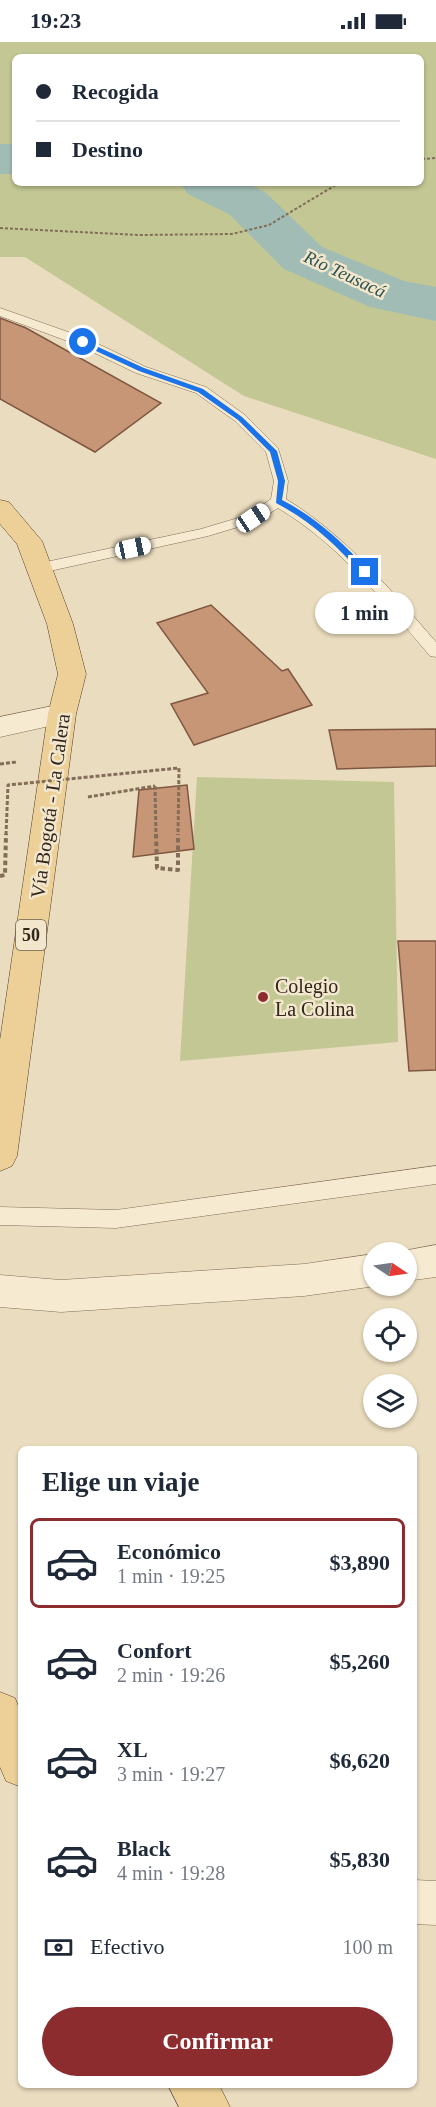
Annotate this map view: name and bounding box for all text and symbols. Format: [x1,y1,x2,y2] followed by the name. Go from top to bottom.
[30,8,81,33] text: 19:23
[72,79,159,104] text: Recogida
[72,137,143,162] text: Destino
[300,246,389,302] water label: Río Teusacá
[69,328,96,355] route start
[233,500,273,536] car
[114,535,152,561] car
[351,558,378,585] route end
[316,593,415,635] callout: 1 min
[340,602,389,624] text: 1 min
[26,712,75,900] street label: Vía Bogotá - La Calera
[16,920,46,950] road number: 50
[275,975,355,1020] place label: Colegio La Colina
[256,990,270,1004] marker: Colegio La Colina
[363,1242,417,1296] north arrow
[363,1242,417,1428] map controls
[363,1308,417,1362] button: locate
[363,1374,417,1428] button: layers
[42,1467,200,1497] text: Elige un viaje
[45,1536,99,1590] icon: car
[117,1539,221,1564] text: Económico
[330,1550,390,1575] text: $3,890
[117,1565,225,1587] text: 1 min · 19:25
[45,1635,99,1689] icon: car
[117,1638,192,1663] text: Confort
[330,1649,390,1674] text: $5,260
[117,1664,225,1686] text: 2 min · 19:26
[45,1734,99,1788] icon: car
[117,1737,148,1762] text: XL
[330,1748,390,1773] text: $6,620
[117,1763,225,1785] text: 3 min · 19:27
[45,1833,99,1887] icon: car
[117,1836,171,1861] text: Black
[330,1847,390,1872] text: $5,830
[117,1862,225,1884] text: 4 min · 19:28
[42,1931,75,1964] icon: cash
[90,1934,165,1959] text: Efectivo
[342,1936,393,1958] text: 100 m
[42,2007,393,2076] button: Confirmar

